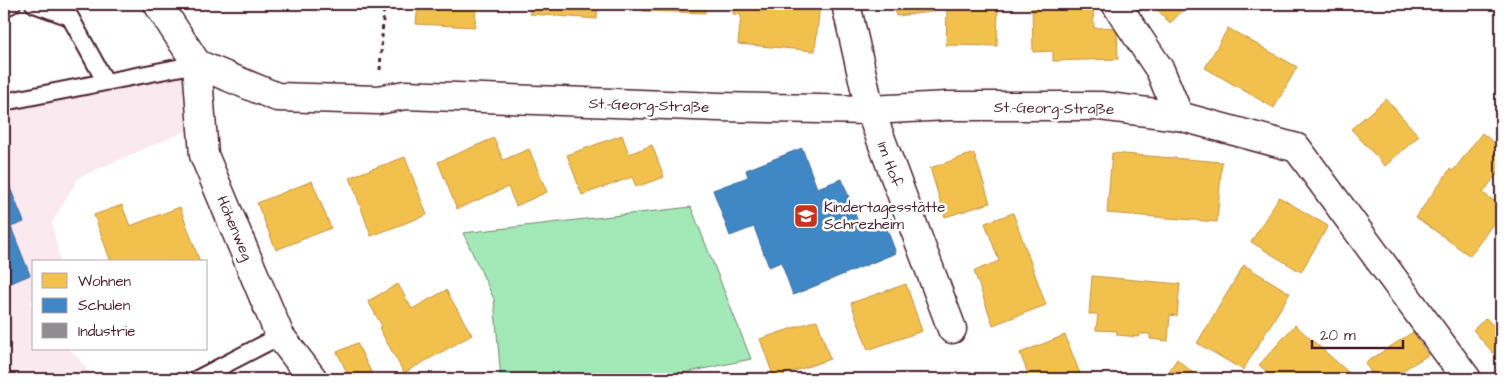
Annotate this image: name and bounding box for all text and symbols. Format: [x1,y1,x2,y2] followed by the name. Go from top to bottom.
[588,93,710,119] street label: St.-Georg-Straße
[994,97,1114,121] street label: St.-Georg-Straße
[872,139,907,190] street label: Im Hof
[211,193,258,264] street label: Höhenweg
[824,197,945,235] place label: Kindertagesstätte Schrezheim
[793,203,819,229] school or university icon: Kindertagesstätte Schrezheim
[32,260,208,350] legend
[78,271,132,292] text: Wohnen
[78,295,131,316] text: Schulen
[1312,318,1404,350] scale bar
[78,321,135,342] text: Industrie
[1320,325,1356,346] text: 20 m

